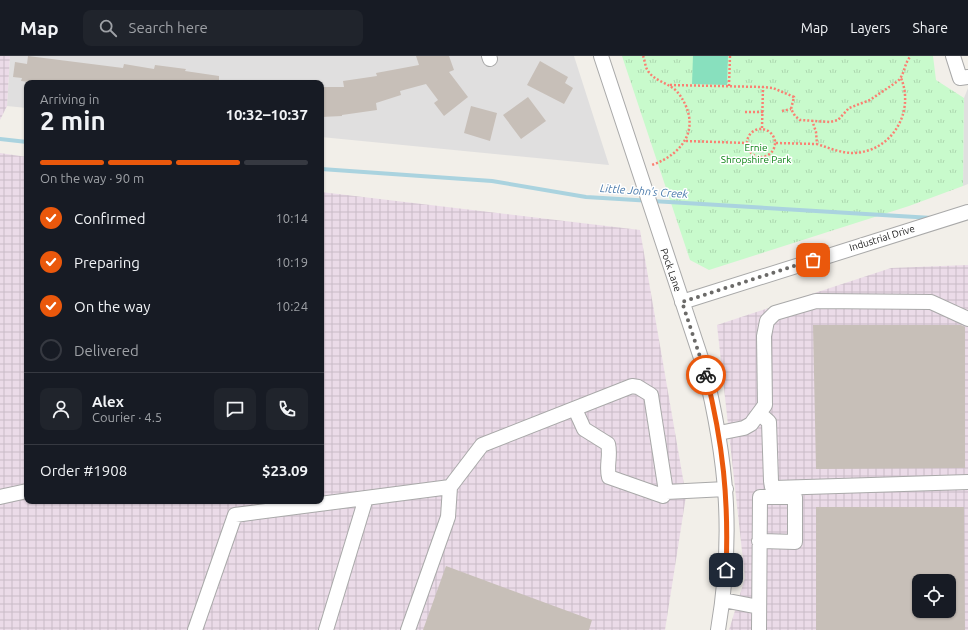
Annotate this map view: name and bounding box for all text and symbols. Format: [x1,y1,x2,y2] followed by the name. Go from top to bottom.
[83,10,363,46] search box
[20,17,59,39] text: Map
[97,17,119,39] icon: search
[129,19,208,36] text: Search here
[801,20,828,36] text: Map
[850,20,890,36] text: Layers
[912,20,948,36] text: Share
[40,92,99,106] text: Arriving in
[40,106,106,135] text: 2 min
[225,106,308,123] text: 10:32–10:37
[721,142,791,165] park label: Ernie Shropshire Park
[40,171,144,185] text: On the way · 90 m
[600,182,689,200] water label: Little John's Creek
[40,207,62,229] icon: check
[74,210,146,227] text: Confirmed
[275,211,308,225] text: 10:14
[848,223,916,253] street label: Industrial Drive
[796,243,830,277] pin
[658,247,684,293] street label: Pock Lane
[802,249,824,271] icon: bag
[40,251,62,273] icon: check
[74,254,140,271] text: Preparing
[275,255,308,269] text: 10:19
[40,295,62,317] icon: check
[74,298,150,315] text: On the way
[275,299,308,313] text: 10:24
[74,342,139,359] text: Delivered
[686,355,726,395] courier
[695,364,717,386] icon: bike
[40,388,82,430] button: person
[214,388,256,430] button: chat
[266,388,308,430] button: phone
[92,393,124,410] text: Alex
[92,410,162,424] text: Courier · 4.5
[40,462,127,479] text: Order #1908
[262,462,308,479] text: $23.09
[709,553,743,587] pin
[715,559,737,581] icon: home
[912,574,956,618] map controls
[912,574,956,618] button: locate

